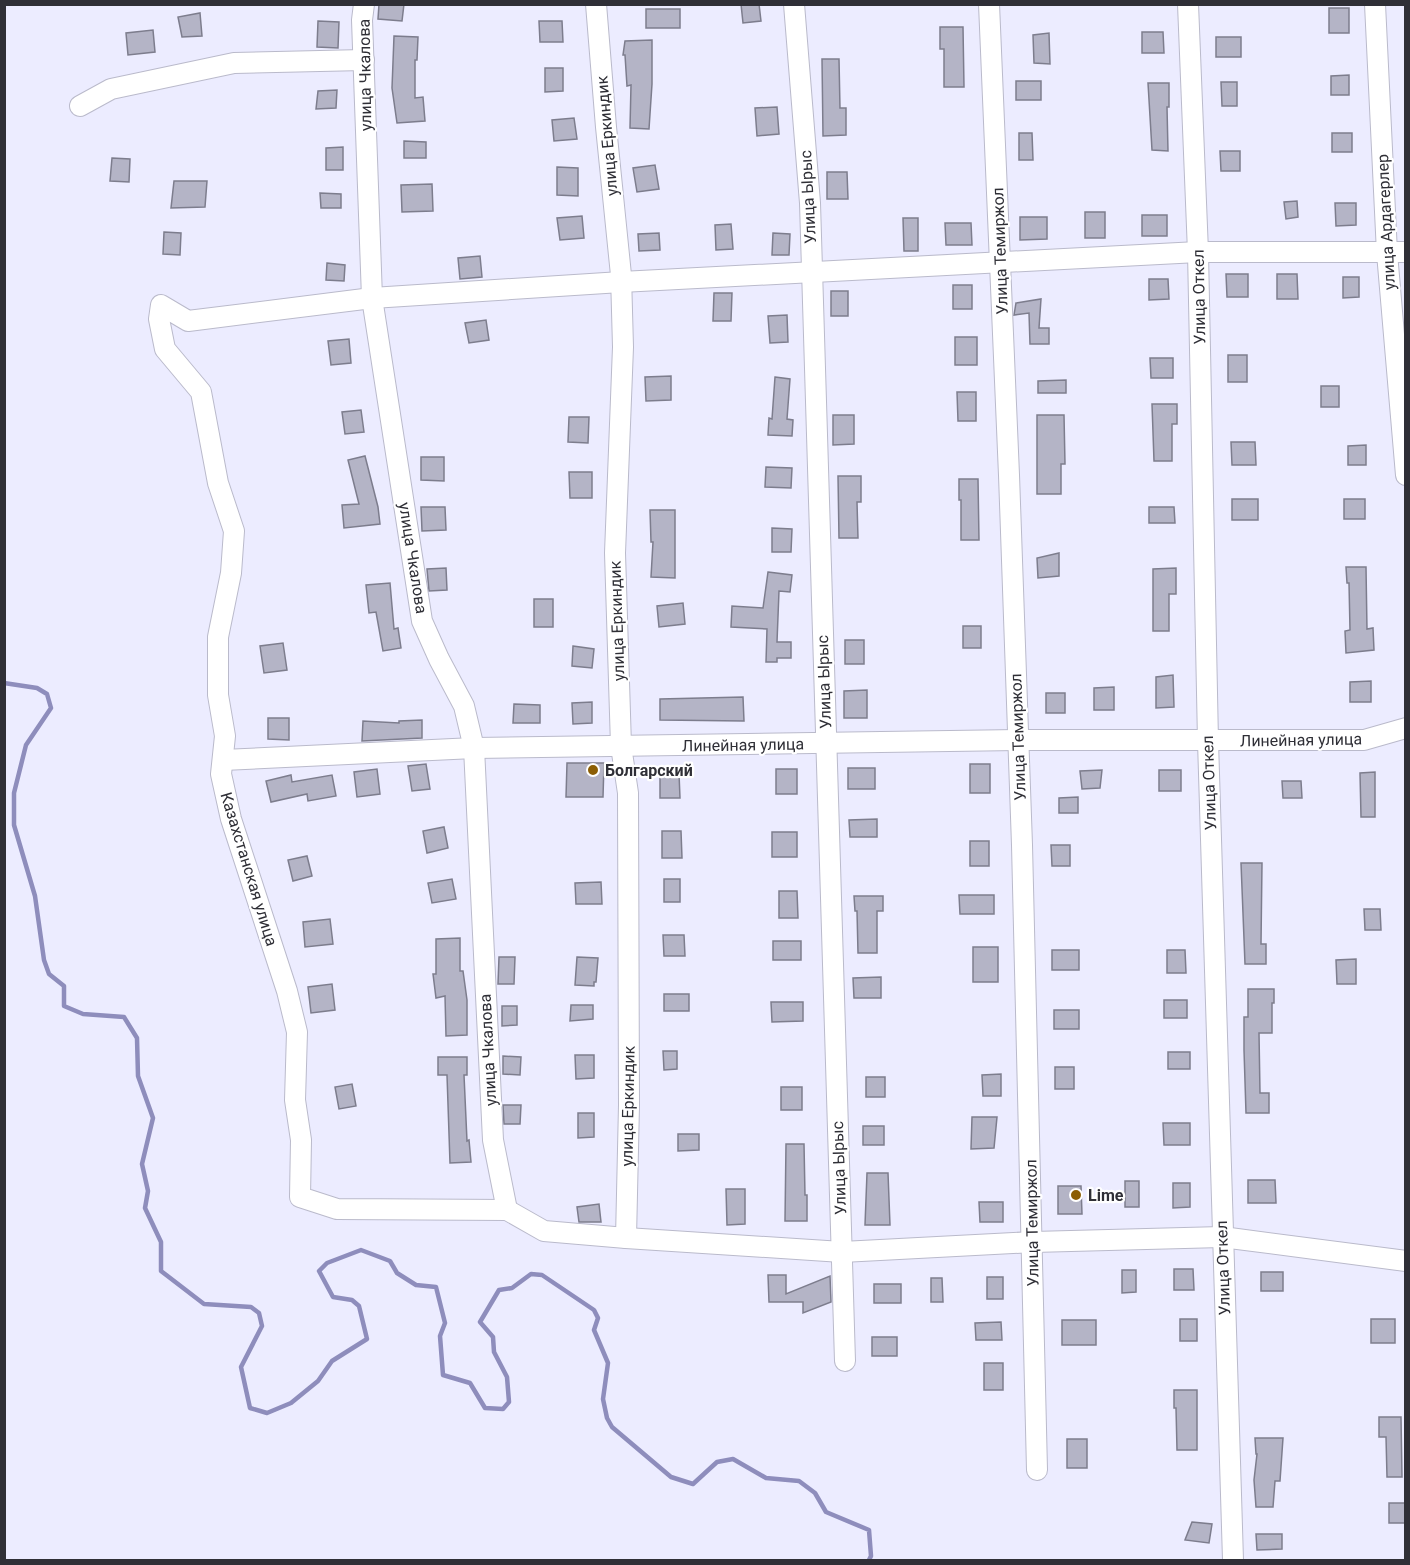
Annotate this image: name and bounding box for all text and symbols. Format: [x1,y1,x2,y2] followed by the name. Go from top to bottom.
[355,19,375,131] street label: улица Чкалова
[592,75,622,197] street label: улица Еркиндик
[796,150,820,244] street label: Улица Ырыс
[1373,153,1399,290] street label: улица Ардагерлер
[988,187,1012,315] street label: Улица Темиржол
[1189,249,1209,345] street label: Улица Откел
[395,501,431,615] street label: улица Чкалова
[605,560,629,682] street label: улица Еркиндик
[813,635,835,729] street label: Улица Ырыс
[1006,673,1030,801] street label: Улица Темиржол
[1240,729,1362,751] street label: Линейная улица
[682,734,804,756] street label: Линейная улица
[1198,735,1220,831] street label: Улица Откел
[605,761,693,780] place label: Болгарский
[586,763,600,777] marker: Болгарский
[217,790,281,948] street label: Казахстанская улица
[476,993,500,1107] street label: улица Чкалова
[617,1045,639,1166] street label: улица Еркиндик
[828,1121,850,1215] street label: Улица Ырыс
[1021,1159,1043,1287] street label: Улица Темиржол
[1088,1186,1124,1205] place label: Lime
[1069,1188,1083,1202] marker: Lime
[1212,1220,1234,1316] street label: Улица Откел

